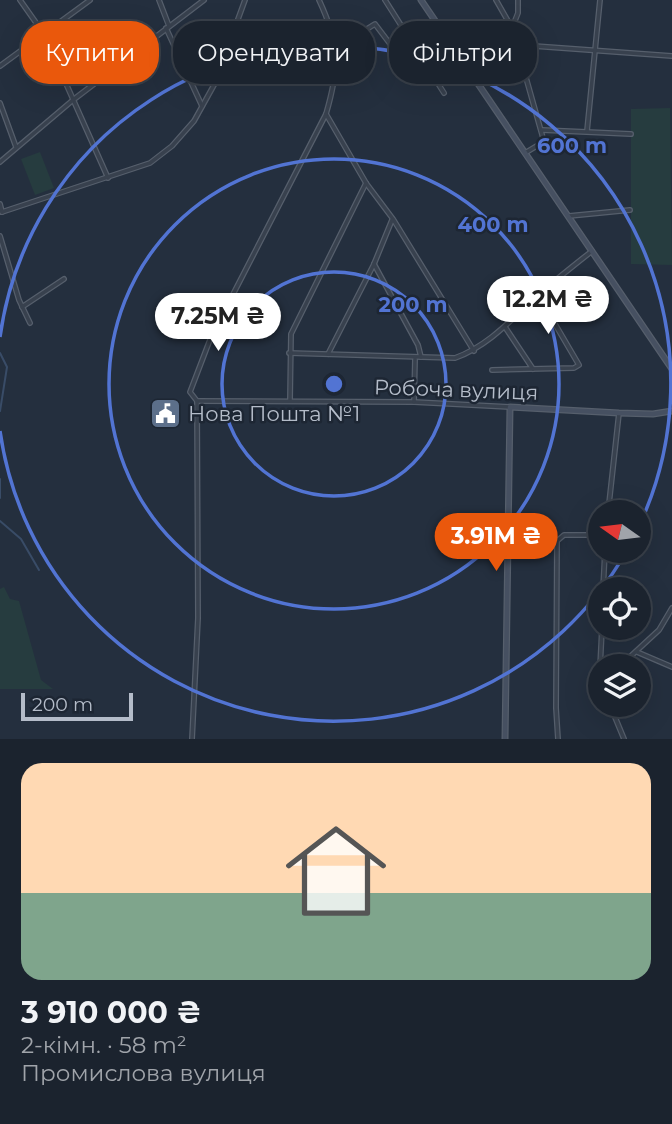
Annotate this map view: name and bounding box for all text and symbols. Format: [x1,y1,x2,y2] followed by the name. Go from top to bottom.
[21,21,159,84] chip: Купити
[173,21,375,84] chip: Орендувати
[389,21,537,84] chip: Фільтри
[537,133,607,158] text: 600 m
[458,212,528,237] text: 400 m
[483,276,613,336] pin: 12.2M ₴
[503,285,593,313] text: 12.2M ₴
[379,292,447,317] text: 200 m
[153,294,283,353] pin: 7.25M ₴
[171,302,265,330] text: 7.25M ₴
[322,372,346,396] centre of rings
[373,374,539,405] street label: Робоча вулиця
[148,397,182,431] public building icon: Нова Пошта №1
[188,401,360,426] place label: Нова Пошта №1
[588,500,651,564] north arrow
[588,500,651,717] map controls
[431,514,561,573] pin: 3.91M ₴
[451,522,541,550] text: 3.91M ₴
[588,577,651,640] button: locate
[588,654,651,717] button: layers
[21,690,133,722] scale bar
[32,693,93,716] text: 200 m
[273,808,399,934] icon: home
[21,994,201,1031] text: 3 910 000 ₴
[21,1031,187,1059] text: 2-кімн. · 58 m²
[21,1059,266,1087] text: Промислова вулиця

